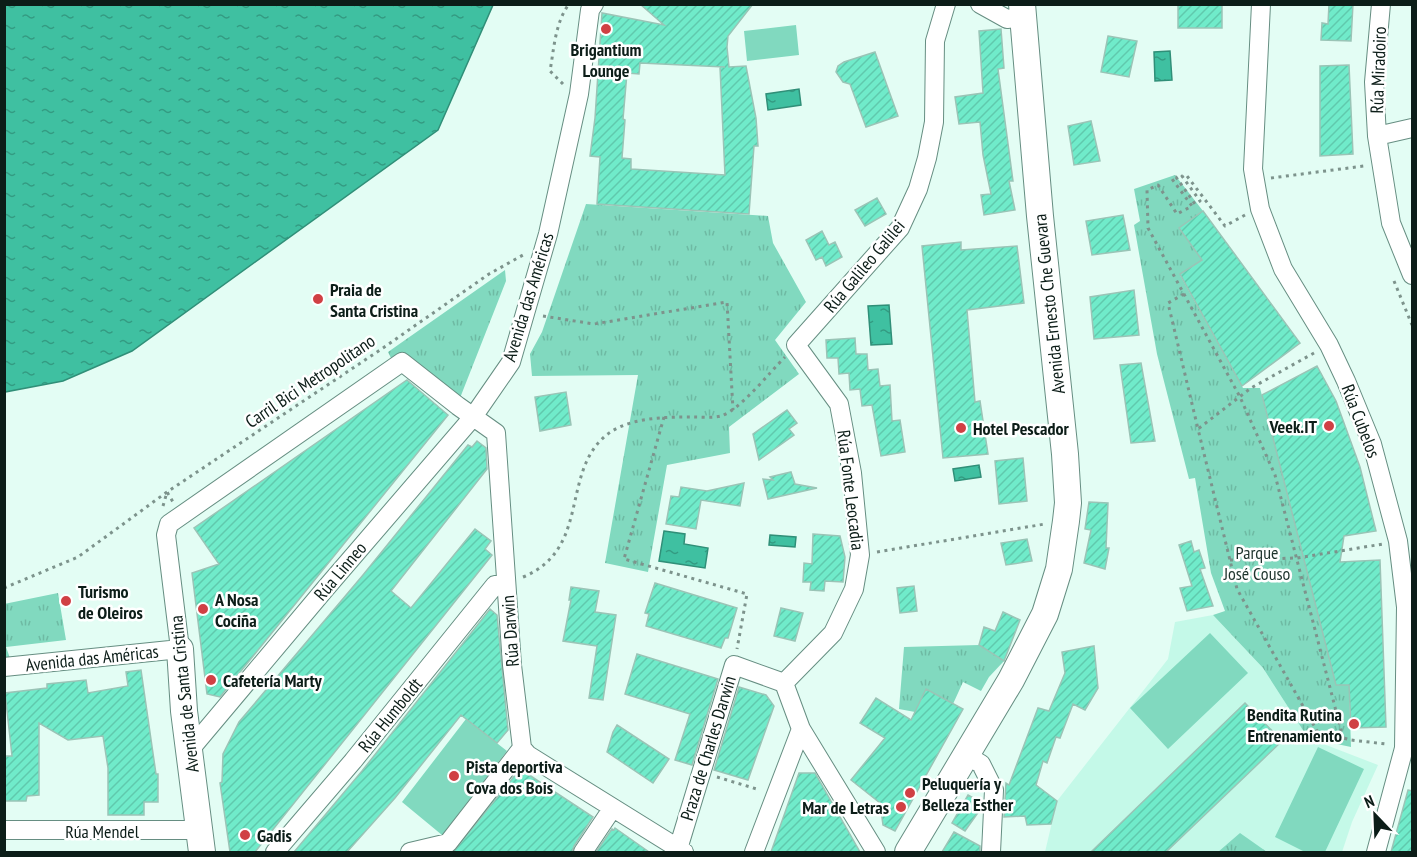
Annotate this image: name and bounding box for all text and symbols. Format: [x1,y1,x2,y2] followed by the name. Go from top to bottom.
[599,22,613,36] marker: Brigantium Lounge
[1365,26,1391,114] street label: Rúa Miradoiro
[571,38,642,82] place label: Brigantium Lounge
[1028,213,1070,395] street label: Avenida Ernesto Che Guevara
[818,215,910,317] street label: Rúa Galileo Galilei
[497,230,559,364] street label: Avenida das Américas
[330,278,418,322] place label: Praia de Santa Cristina
[311,292,325,306] marker: Praia de Santa Cristina
[241,329,379,433] street label: Carril Bici Metropolitano
[1337,381,1385,461] street label: Rúa Cubelos
[1269,415,1317,438] place label: Veek.IT
[973,417,1069,440] place label: Hotel Pescador
[1322,419,1336,433] marker: Veek.IT
[954,421,968,435] marker: Hotel Pescador
[832,429,870,551] street label: Rúa Fonte Leocadia
[309,537,371,605] street label: Rúa Linneo
[1223,541,1291,585] park label: Parque José Couso
[78,580,143,624] place label: Turismo de Oleiros
[214,588,259,632] place label: A Nosa Cociña
[59,594,73,608] marker: Turismo de Oleiros
[496,595,524,667] street label: Rúa Darwin
[196,602,210,616] marker: A Nosa Cociña
[164,614,204,774] street label: Avenida de Santa Cristina
[24,640,160,676] street label: Avenida das Américas
[223,669,322,692] place label: Cafetería Marty
[204,673,218,687] marker: Cafetería Marty
[353,673,427,757] street label: Rúa Humboldt
[675,673,741,823] street label: Praza de Charles Darwin
[1247,703,1342,747] place label: Bendita Rutina Entrenamiento
[1347,717,1361,731] marker: Bendita Rutina Entrenamiento
[466,755,563,799] place label: Pista deportiva Cova dos Bois
[447,769,461,783] marker: Pista deportiva Cova dos Bois
[922,772,1014,816] place label: Peluquería y Belleza Esther
[1345,785,1405,845] north arrow
[903,786,917,800] marker: Peluquería y Belleza Esther
[1361,790,1377,812] text: N
[802,796,889,819] place label: Mar de Letras
[894,800,908,814] marker: Mar de Letras
[65,820,140,843] street label: Rúa Mendel
[257,824,292,847] place label: Gadis
[238,828,252,842] marker: Gadis

